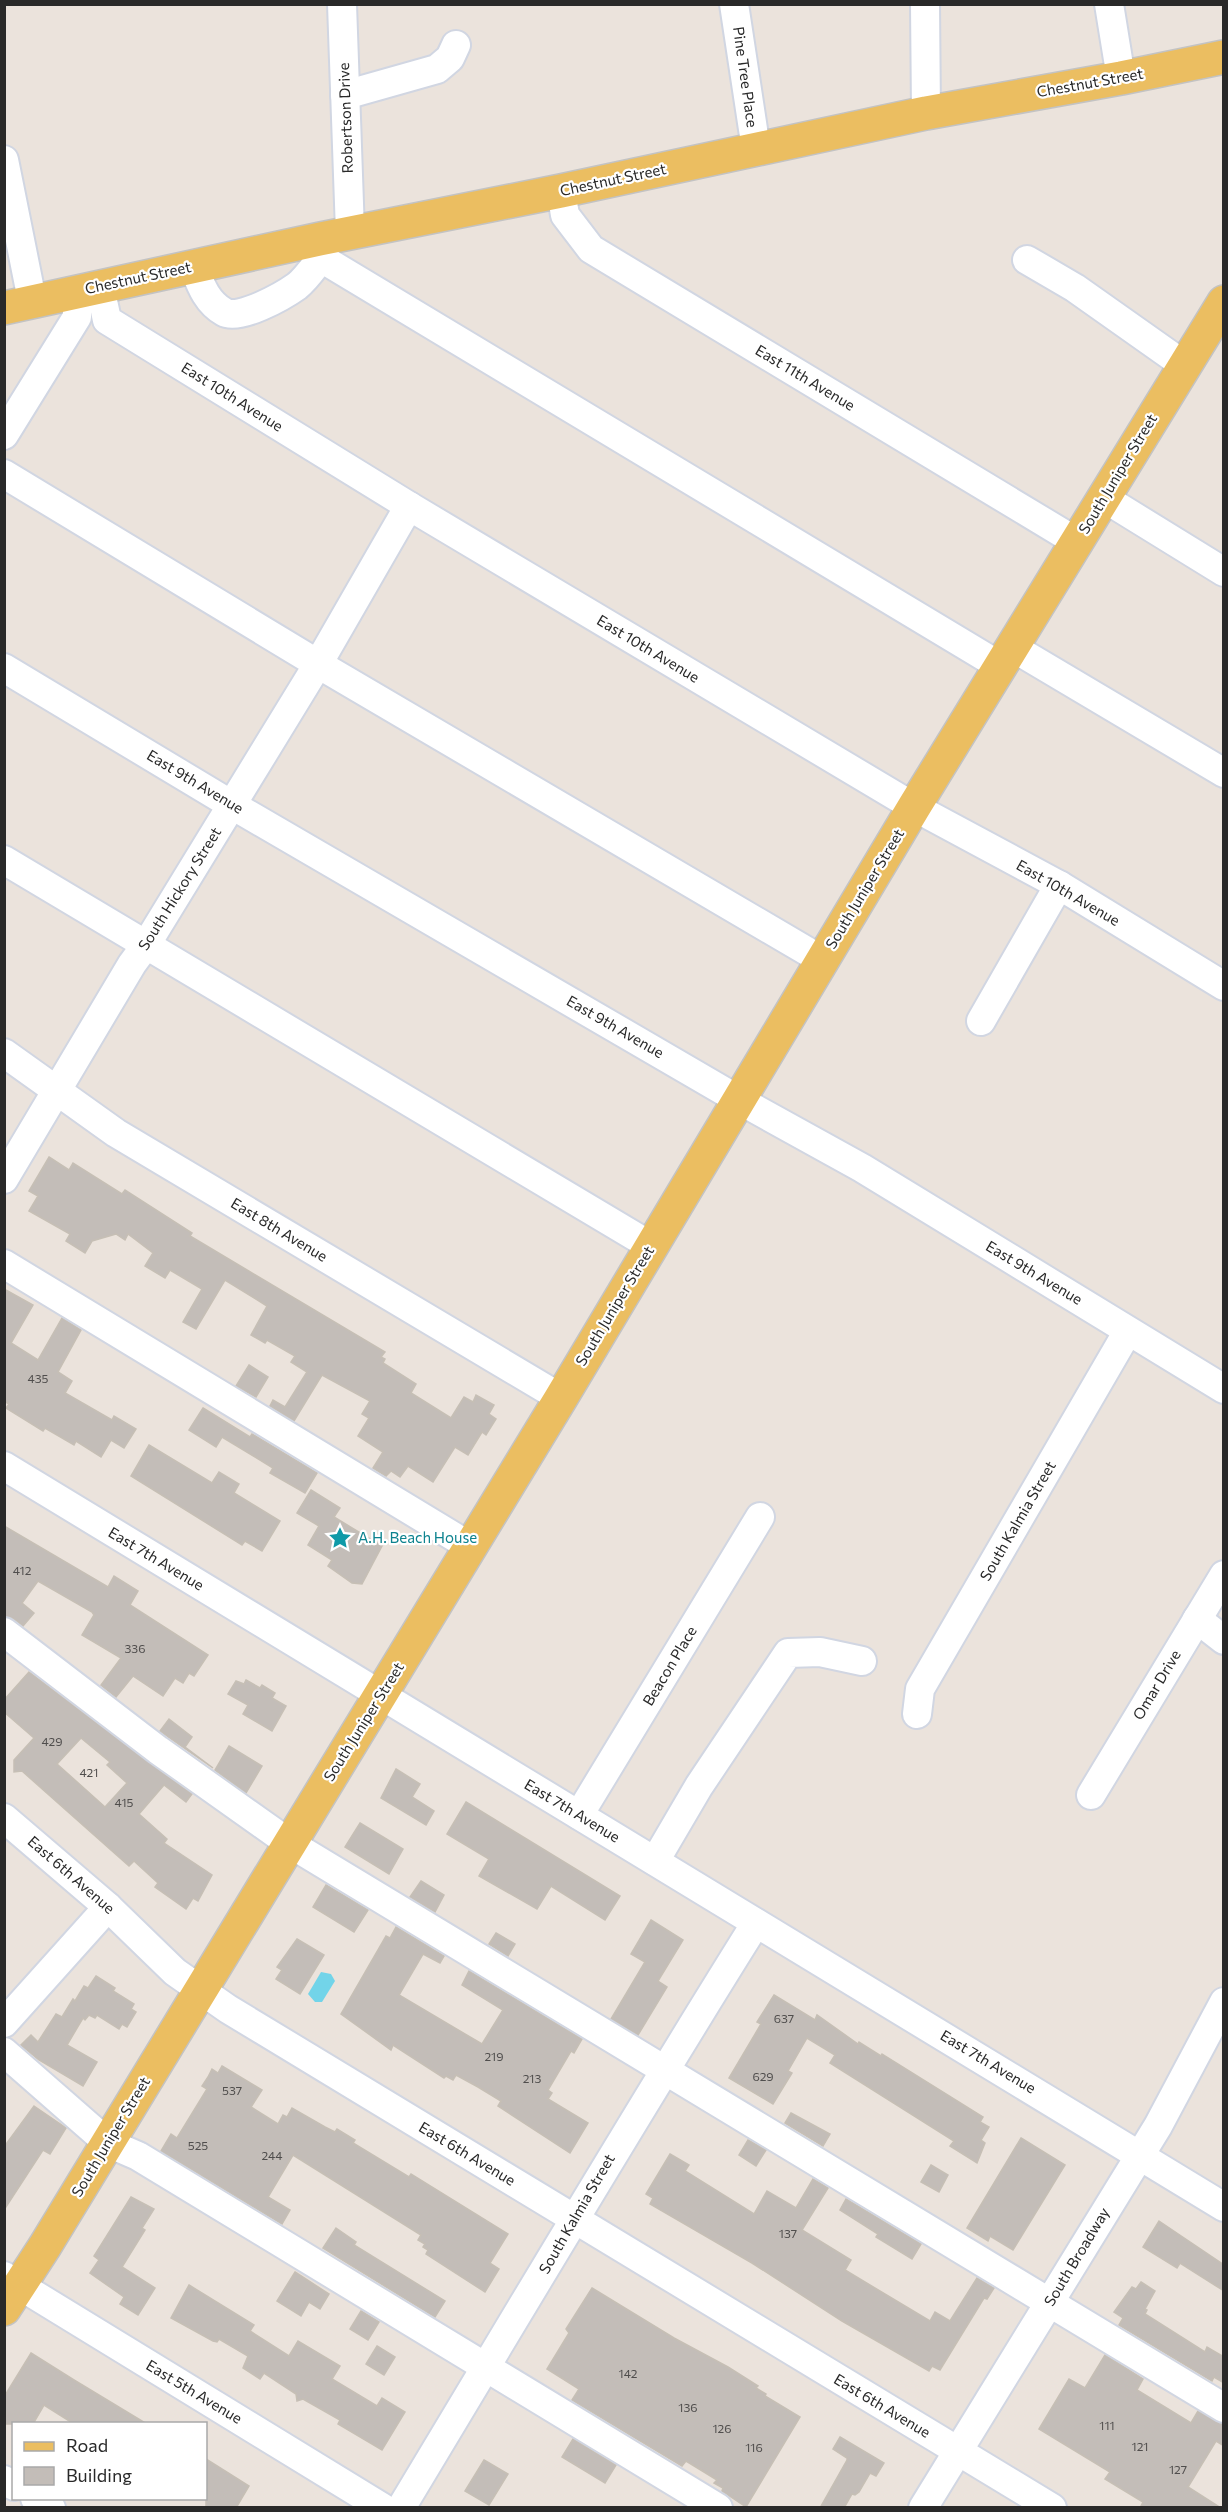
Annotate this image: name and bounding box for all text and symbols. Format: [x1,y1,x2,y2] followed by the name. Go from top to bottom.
[730,25,762,129] street label: Pine Tree Place
[334,62,356,174] street label: Robertson Drive
[1035,64,1145,100] street label: Chestnut Street
[558,159,668,199] street label: Chestnut Street
[83,257,193,297] street label: Chestnut Street
[752,340,859,414] street label: East 11th Avenue
[178,358,287,435] street label: East 10th Avenue
[1074,410,1160,537] street label: South Juniper Street
[594,610,703,686] street label: East 10th Avenue
[144,745,247,817] street label: East 9th Avenue
[134,823,224,953] street label: South Hickory Street
[821,825,907,952] street label: South Juniper Street
[1014,855,1123,929] street label: East 10th Avenue
[564,991,667,1061] street label: East 9th Avenue
[228,1193,331,1265] street label: East 8th Avenue
[983,1236,1086,1308] street label: East 9th Avenue
[571,1242,657,1369] street label: South Juniper Street
[28,1371,49,1385] house number: 435
[975,1457,1059,1584] street label: South Kalmia Street
[106,1523,208,1594] street label: East 7th Avenue
[327,1525,353,1551] place icon: A.H. Beach House
[358,1528,477,1546] place label: A.H. Beach House
[13,1563,32,1577] house number: 412
[638,1622,700,1709] street label: Beacon Place
[125,1641,145,1655] house number: 336
[1128,1646,1184,1723] street label: Omar Drive
[319,1659,407,1784] street label: South Juniper Street
[42,1734,62,1748] house number: 429
[80,1765,98,1779] house number: 421
[522,1775,624,1846] street label: East 7th Avenue
[115,1795,134,1809] house number: 415
[25,1832,119,1917] street label: East 6th Avenue
[774,2011,794,2025] house number: 637
[938,2026,1040,2097] street label: East 7th Avenue
[484,2049,504,2063] house number: 219
[752,2069,774,2083] house number: 629
[523,2071,541,2085] house number: 213
[67,2073,153,2200] street label: South Juniper Street
[222,2083,242,2097] house number: 537
[416,2117,519,2189] street label: East 6th Avenue
[188,2138,208,2152] house number: 525
[262,2148,282,2162] house number: 244
[534,2150,618,2277] street label: South Kalmia Street
[1040,2204,1113,2309] street label: South Broadway
[779,2226,797,2240] house number: 137
[143,2355,246,2427] street label: East 5th Avenue
[619,2366,638,2380] house number: 142
[831,2369,934,2441] street label: East 6th Avenue
[678,2400,698,2414] house number: 136
[1099,2418,1115,2432] house number: 111
[712,2421,732,2435] house number: 126
[12,2422,207,2500] legend
[66,2434,108,2456] text: Road
[1132,2439,1148,2453] house number: 121
[745,2440,763,2454] house number: 116
[1169,2462,1187,2476] house number: 127
[66,2464,132,2486] text: Building

